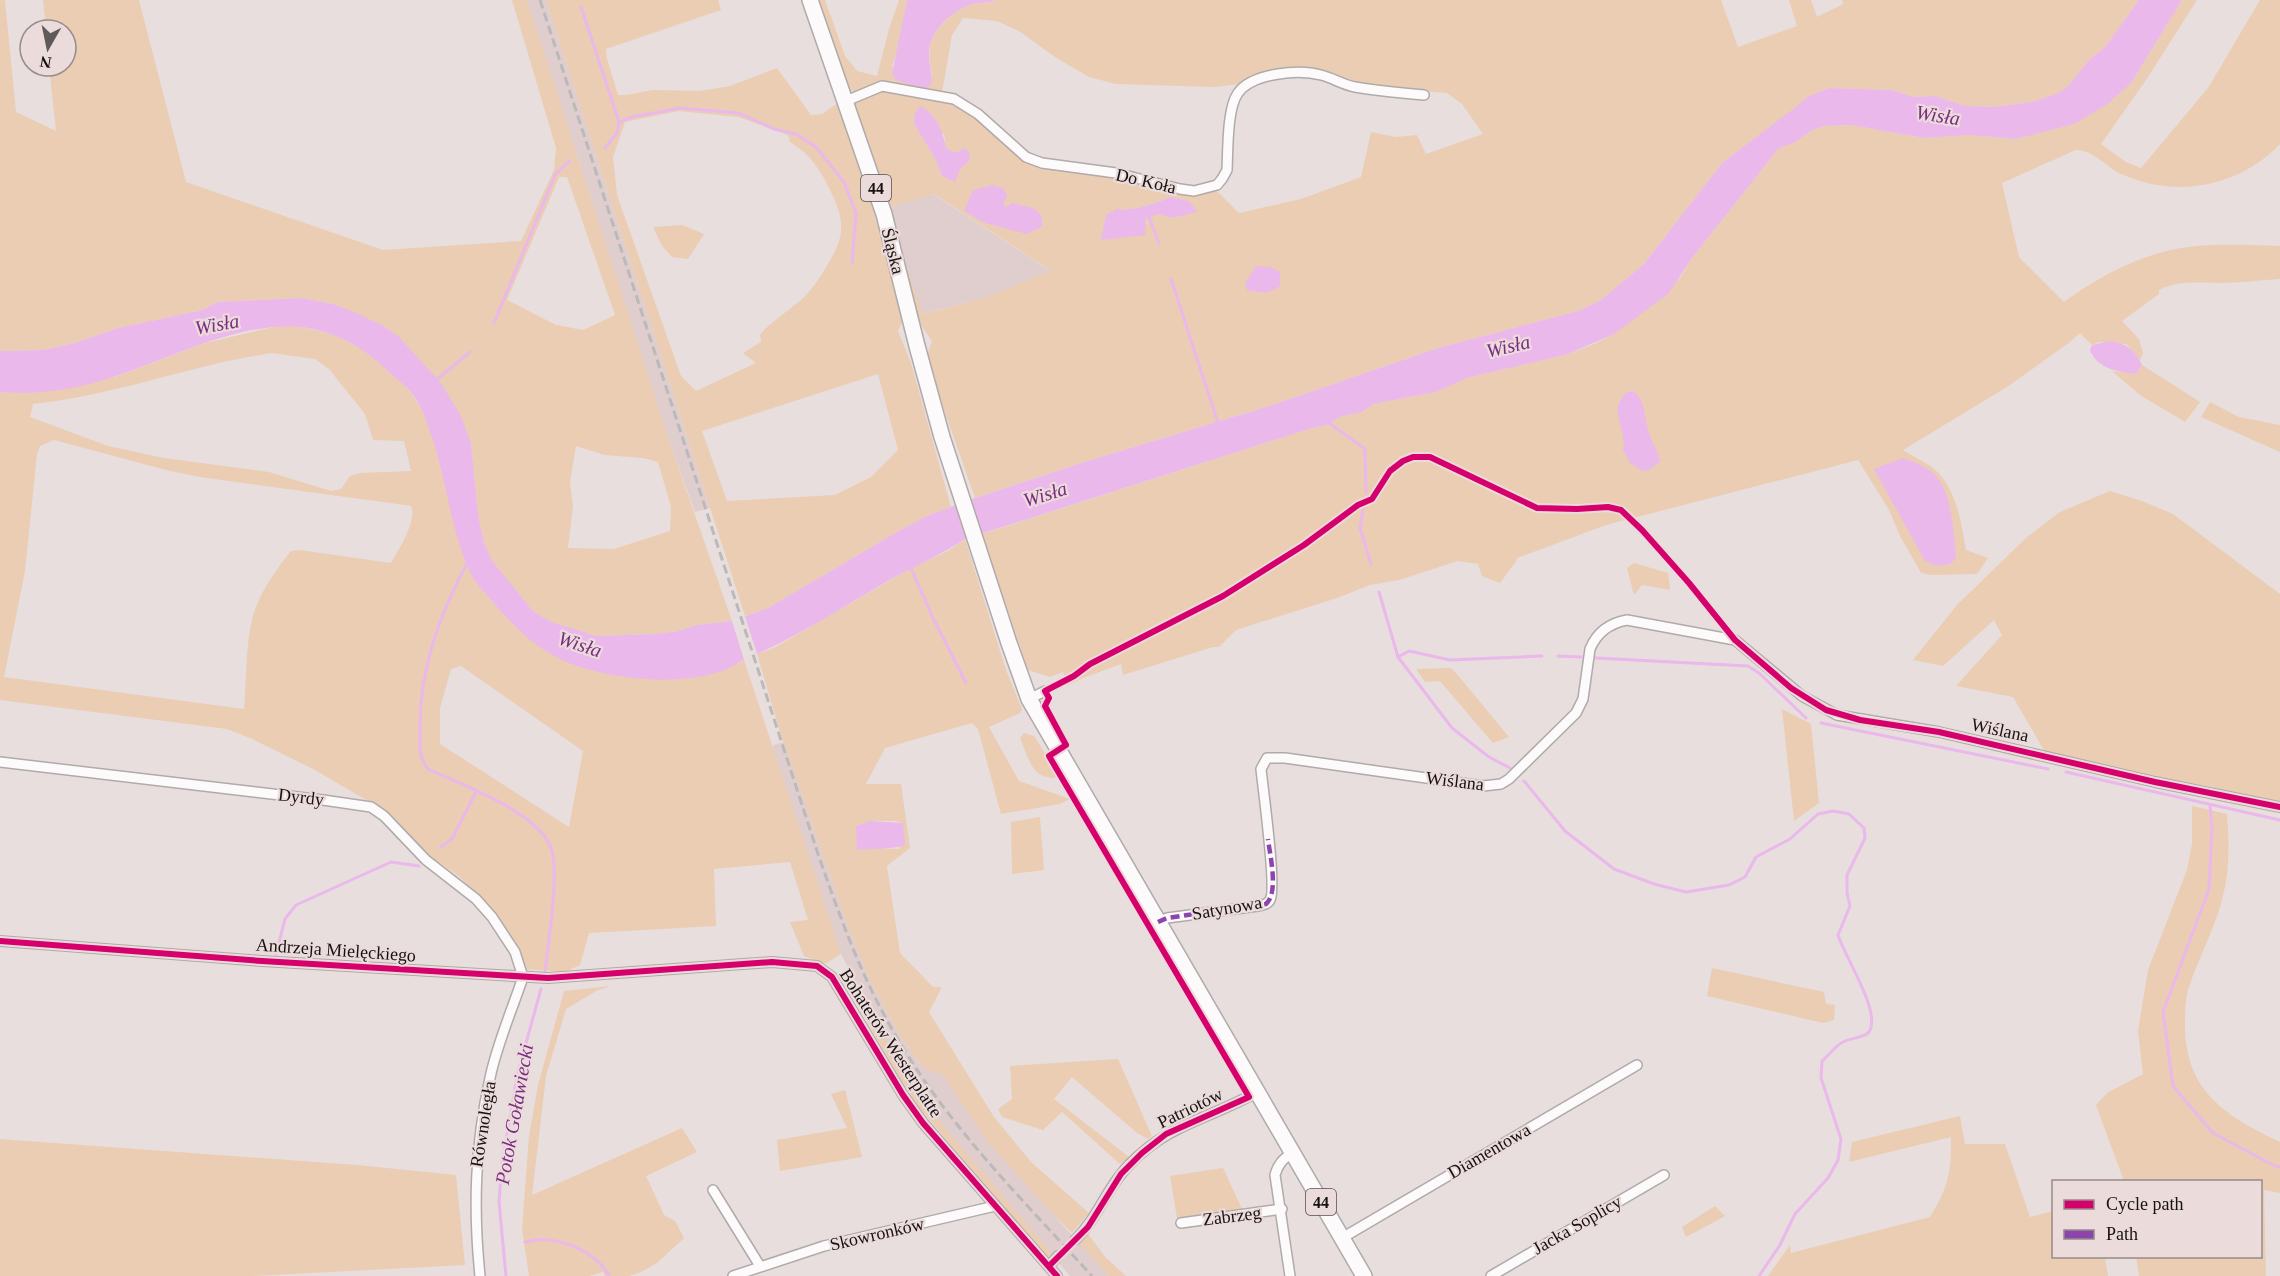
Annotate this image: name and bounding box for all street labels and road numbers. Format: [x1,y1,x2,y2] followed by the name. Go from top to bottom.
[1114,164,1178,198] street label: Do Koła
[861,175,891,201] road number: 44
[878,226,909,276] street label: Śląska
[1969,714,2031,746] street label: Wiślana
[1425,768,1485,794] street label: Wiślana
[277,784,325,810] street label: Dyrdy
[1190,892,1264,924] street label: Satynowa
[255,934,417,966] street label: Andrzeja Mielęckiego
[836,965,946,1121] street label: Bohaterów Westerplatte
[466,1079,500,1169] street label: Równoległa
[1154,1084,1226,1132] street label: Patriotów
[1444,1119,1534,1183] street label: Diamentowa
[1306,1189,1336,1215] road number: 44
[1529,1191,1625,1259] street label: Jacka Soplicy
[1202,1202,1262,1230] street label: Zabrzeg
[828,1213,926,1255] street label: Skowronków

